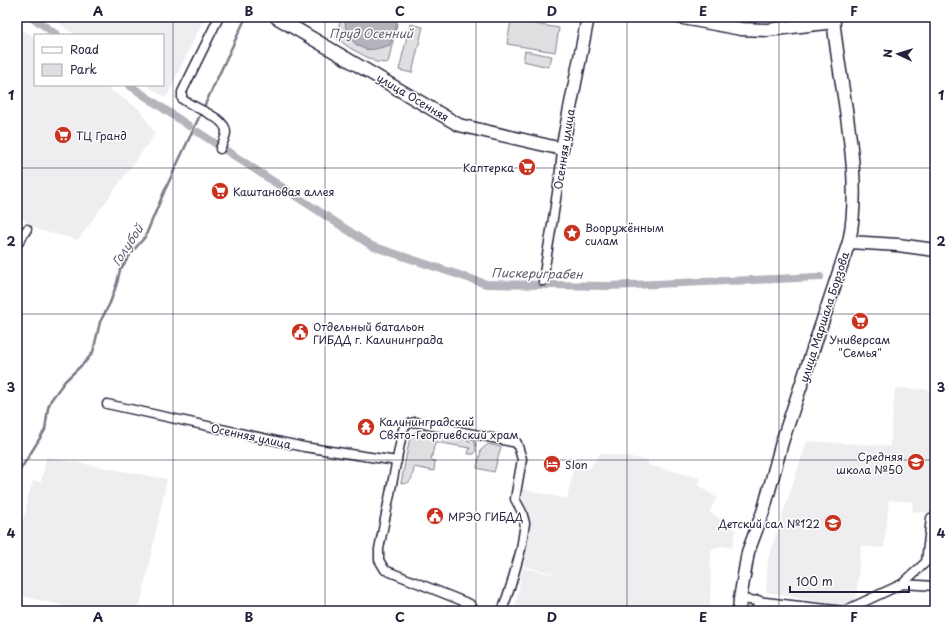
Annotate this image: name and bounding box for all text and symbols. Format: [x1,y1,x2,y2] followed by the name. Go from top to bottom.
[93,1,103,20] text: A
[245,1,254,20] text: B
[395,1,405,20] text: C
[547,1,557,20] text: D
[699,1,707,20] text: E
[850,1,858,20] text: F
[329,24,415,42] water label: Пруд Осенний
[34,34,164,86] legend
[878,34,918,74] north arrow
[70,40,99,58] text: Road
[879,48,896,58] text: N
[70,60,97,78] text: Park
[374,69,452,125] street label: улица Осенняя
[8,85,14,104] text: 1
[938,85,944,104] text: 1
[549,107,579,191] street label: Осенняя улица
[53,125,73,145] supermarket icon: ТЦ Гранд
[76,127,127,144] place label: ТЦ Гранд
[517,157,537,177] supermarket icon: Каптерка
[463,159,514,176] place label: Каптерка
[210,181,230,201] supermarket icon: Каштановая аллея
[233,183,335,200] place label: Каштановая аллея
[107,219,148,269] water label: Голубой
[585,219,664,249] place label: Вооружённым силам
[562,223,582,243] place icon: Вооружённым силам
[6,231,16,250] text: 2
[936,231,946,250] text: 2
[795,249,853,385] street label: улица Маршала Борзова
[491,263,584,283] water label: Пискериграбен
[850,311,870,331] supermarket icon: Универсам "Семья"
[313,318,443,348] place label: Отдельный батальон ГИБДД г. Калининграда
[290,322,310,342] public building icon: Отдельный батальон ГИБДД г. Калининграда
[829,331,891,361] place label: Универсам "Семья"
[7,377,16,396] text: 3
[937,377,946,396] text: 3
[379,413,519,443] place label: Калининградский Свято-Георгиевский храм
[356,417,376,437] temple icon: Калининградский Свято-Георгиевский храм
[209,419,293,453] street label: Осенняя улица
[836,448,903,478] place label: Средняя школа №50
[906,452,926,472] school or university icon: Средняя школа №50
[542,454,562,474] hotel icon: Slon
[565,456,588,473] place label: Slon
[425,506,445,526] public building icon: МРЭО ГИБДД
[448,508,524,525] place label: МРЭО ГИБДД
[823,513,843,533] school or university icon: Детский сал №122
[717,515,820,532] place label: Детский сал №122
[7,523,16,542] text: 4
[937,523,946,542] text: 4
[790,568,909,594] scale bar
[796,572,833,590] text: 100 m
[93,607,103,626] text: A
[245,607,254,626] text: B
[395,607,405,626] text: C
[547,607,557,626] text: D
[699,607,707,626] text: E
[850,607,858,626] text: F

